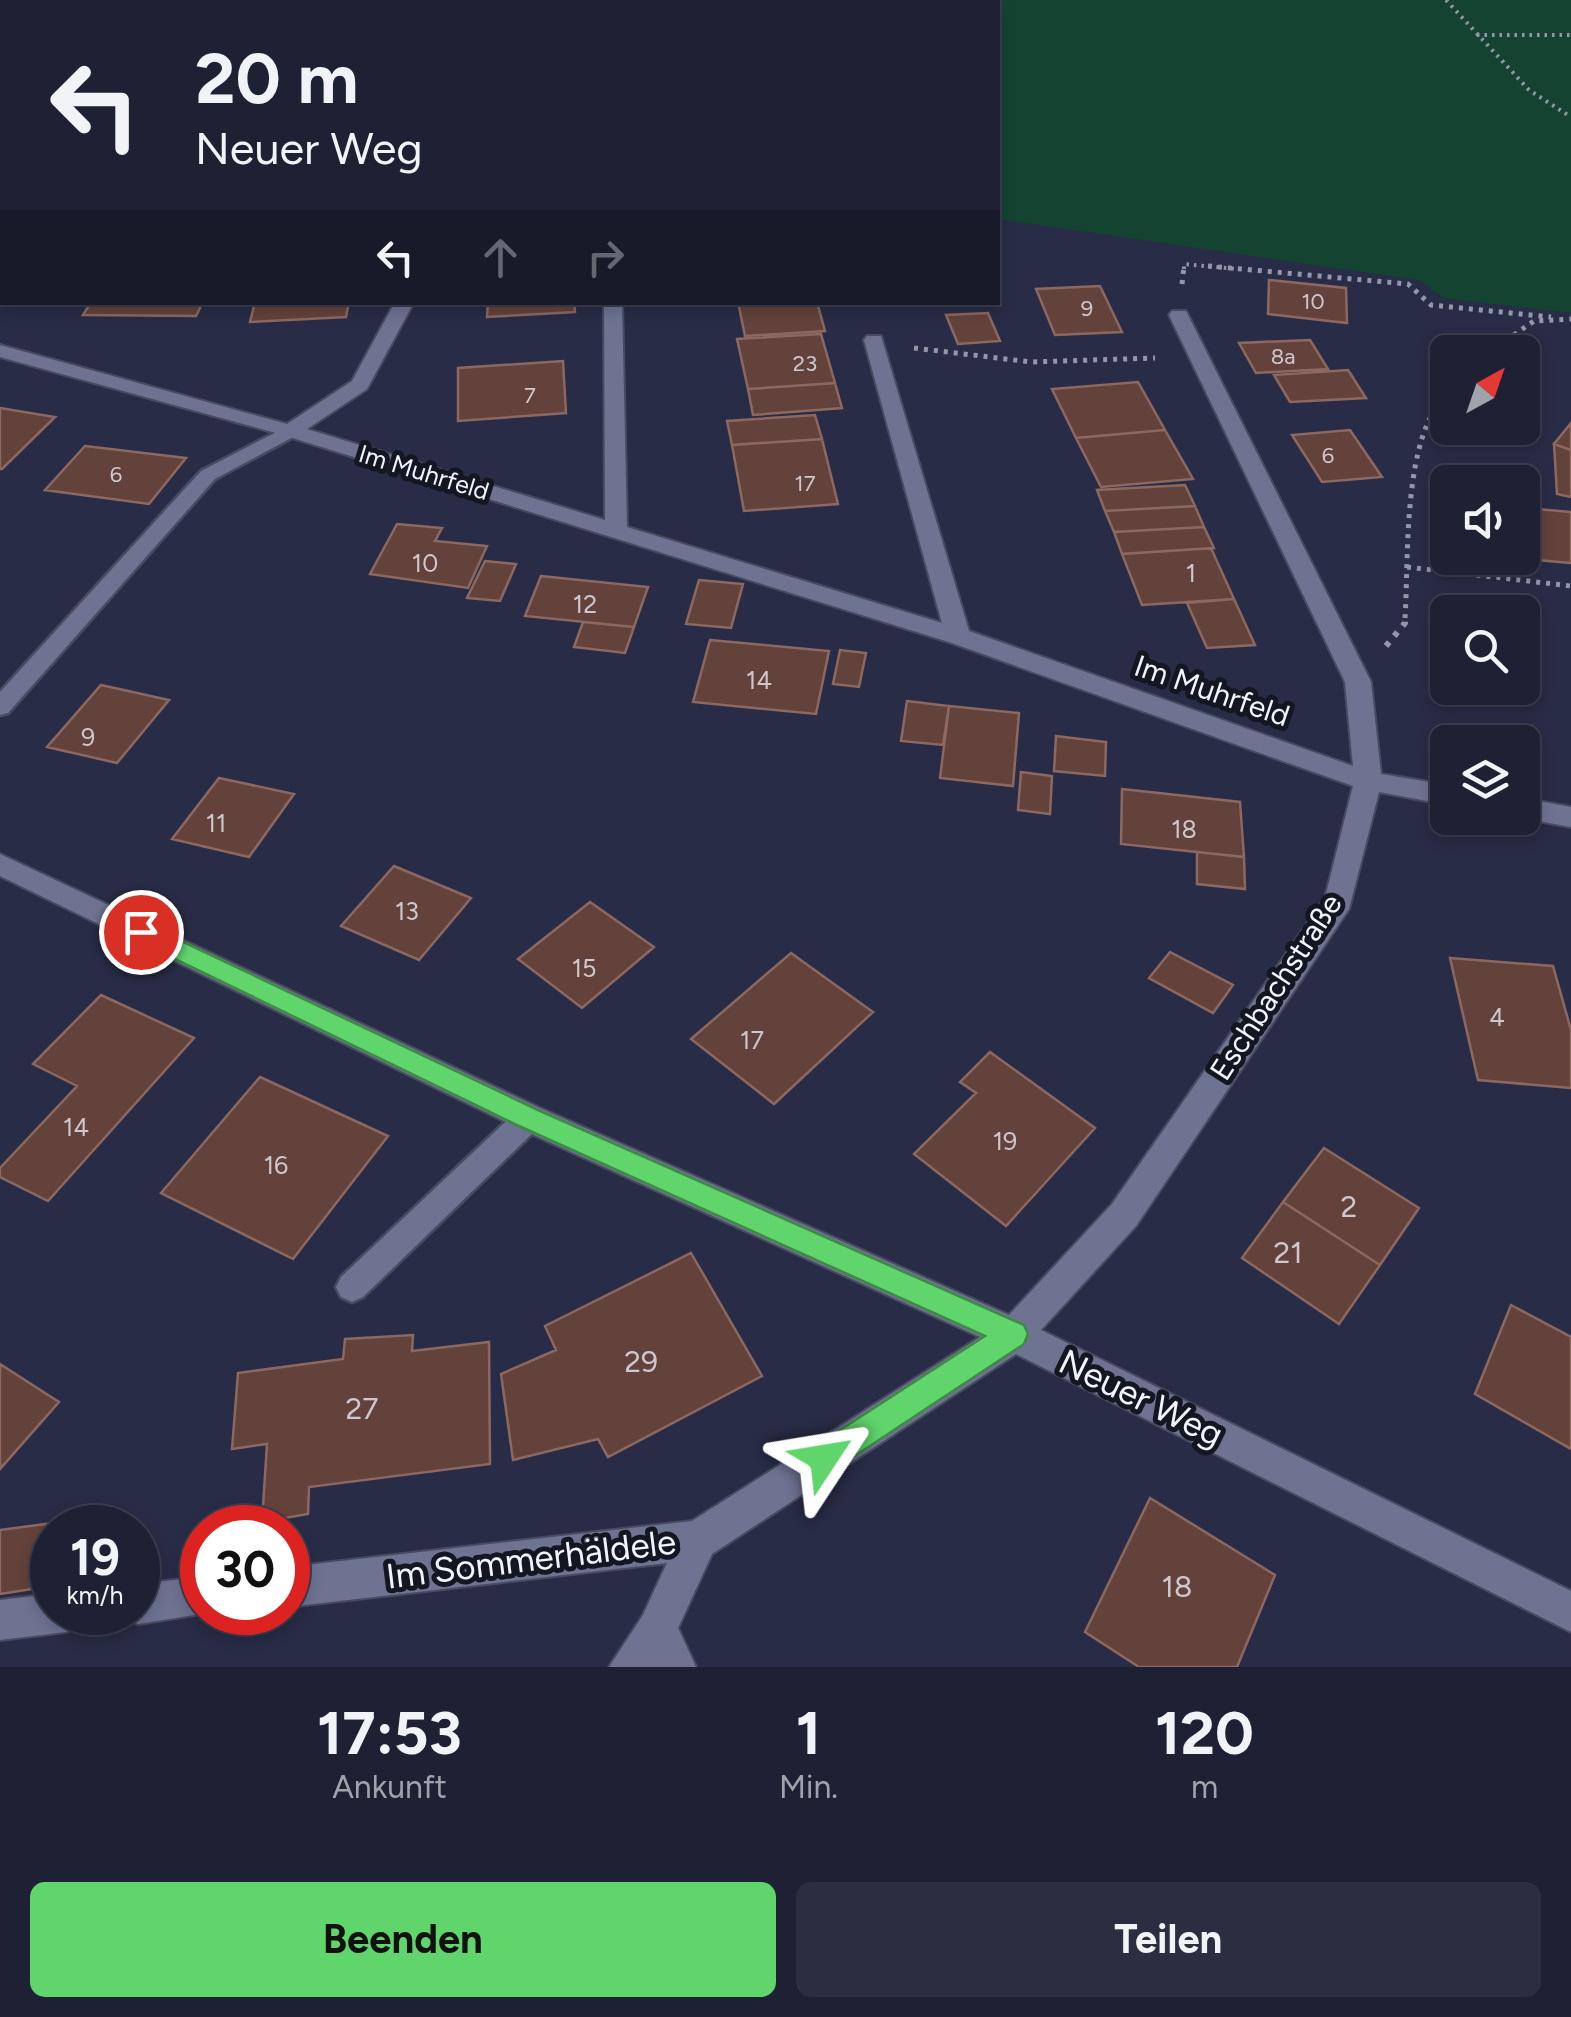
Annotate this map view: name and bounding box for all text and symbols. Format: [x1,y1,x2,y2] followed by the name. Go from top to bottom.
[195,36,359,121] text: 20 m
[30,40,160,170] icon: left
[195,121,423,175] text: Neuer Weg
[368,230,423,285] icon: left
[473,230,528,285] icon: ahead
[578,230,633,285] icon: right
[1301,288,1325,315] house number: 10
[1081,295,1093,322] house number: 9
[1430,335,1540,445] north arrow
[1430,335,1540,835] map controls
[1271,343,1295,370] house number: 8a
[793,350,817,377] house number: 23
[524,382,536,409] house number: 7
[355,438,493,506] street label: Im Muhrfeld
[1322,442,1334,469] house number: 6
[110,461,122,488] house number: 6
[1430,465,1540,575] button: sound
[795,470,816,497] house number: 17
[412,548,438,578] house number: 10
[1186,558,1196,588] house number: 1
[573,589,597,619] house number: 12
[1430,595,1540,705] button: search
[1130,647,1295,734] street label: Im Muhrfeld
[746,665,772,695] house number: 14
[81,722,95,752] house number: 9
[1430,725,1540,835] button: layers
[206,808,226,838] house number: 11
[1171,814,1197,844] house number: 18
[1202,887,1350,1087] street label: Eschbachstraße
[99,890,184,975] pin
[395,896,419,926] house number: 13
[114,905,169,960] icon: arrive
[572,953,596,983] house number: 15
[1489,1002,1505,1032] house number: 4
[740,1025,764,1055] house number: 17
[63,1112,89,1142] house number: 14
[993,1126,1017,1156] house number: 19
[264,1150,288,1180] house number: 16
[1341,1188,1357,1225] house number: 2
[1273,1234,1303,1271] house number: 21
[1052,1340,1230,1456] street label: Neuer Weg
[624,1343,658,1380] house number: 29
[346,1390,378,1427] house number: 27
[772,1406,876,1510] position arrow
[180,1505,310,1635] speed limit sign: 30
[384,1520,678,1598] street label: Im Sommerhäldele
[70,1527,120,1588] text: 19
[1162,1568,1192,1605] house number: 18
[66,1580,124,1610] text: km/h
[317,1697,462,1769] text: 17:53
[796,1697,821,1769] text: 1
[1155,1697,1254,1769] text: 120
[332,1768,447,1806] text: Ankunft
[779,1768,838,1806] text: Min.
[1191,1768,1218,1806] text: m
[30,1882,776,1997] button: Beenden
[796,1882,1541,1997] button: Teilen

